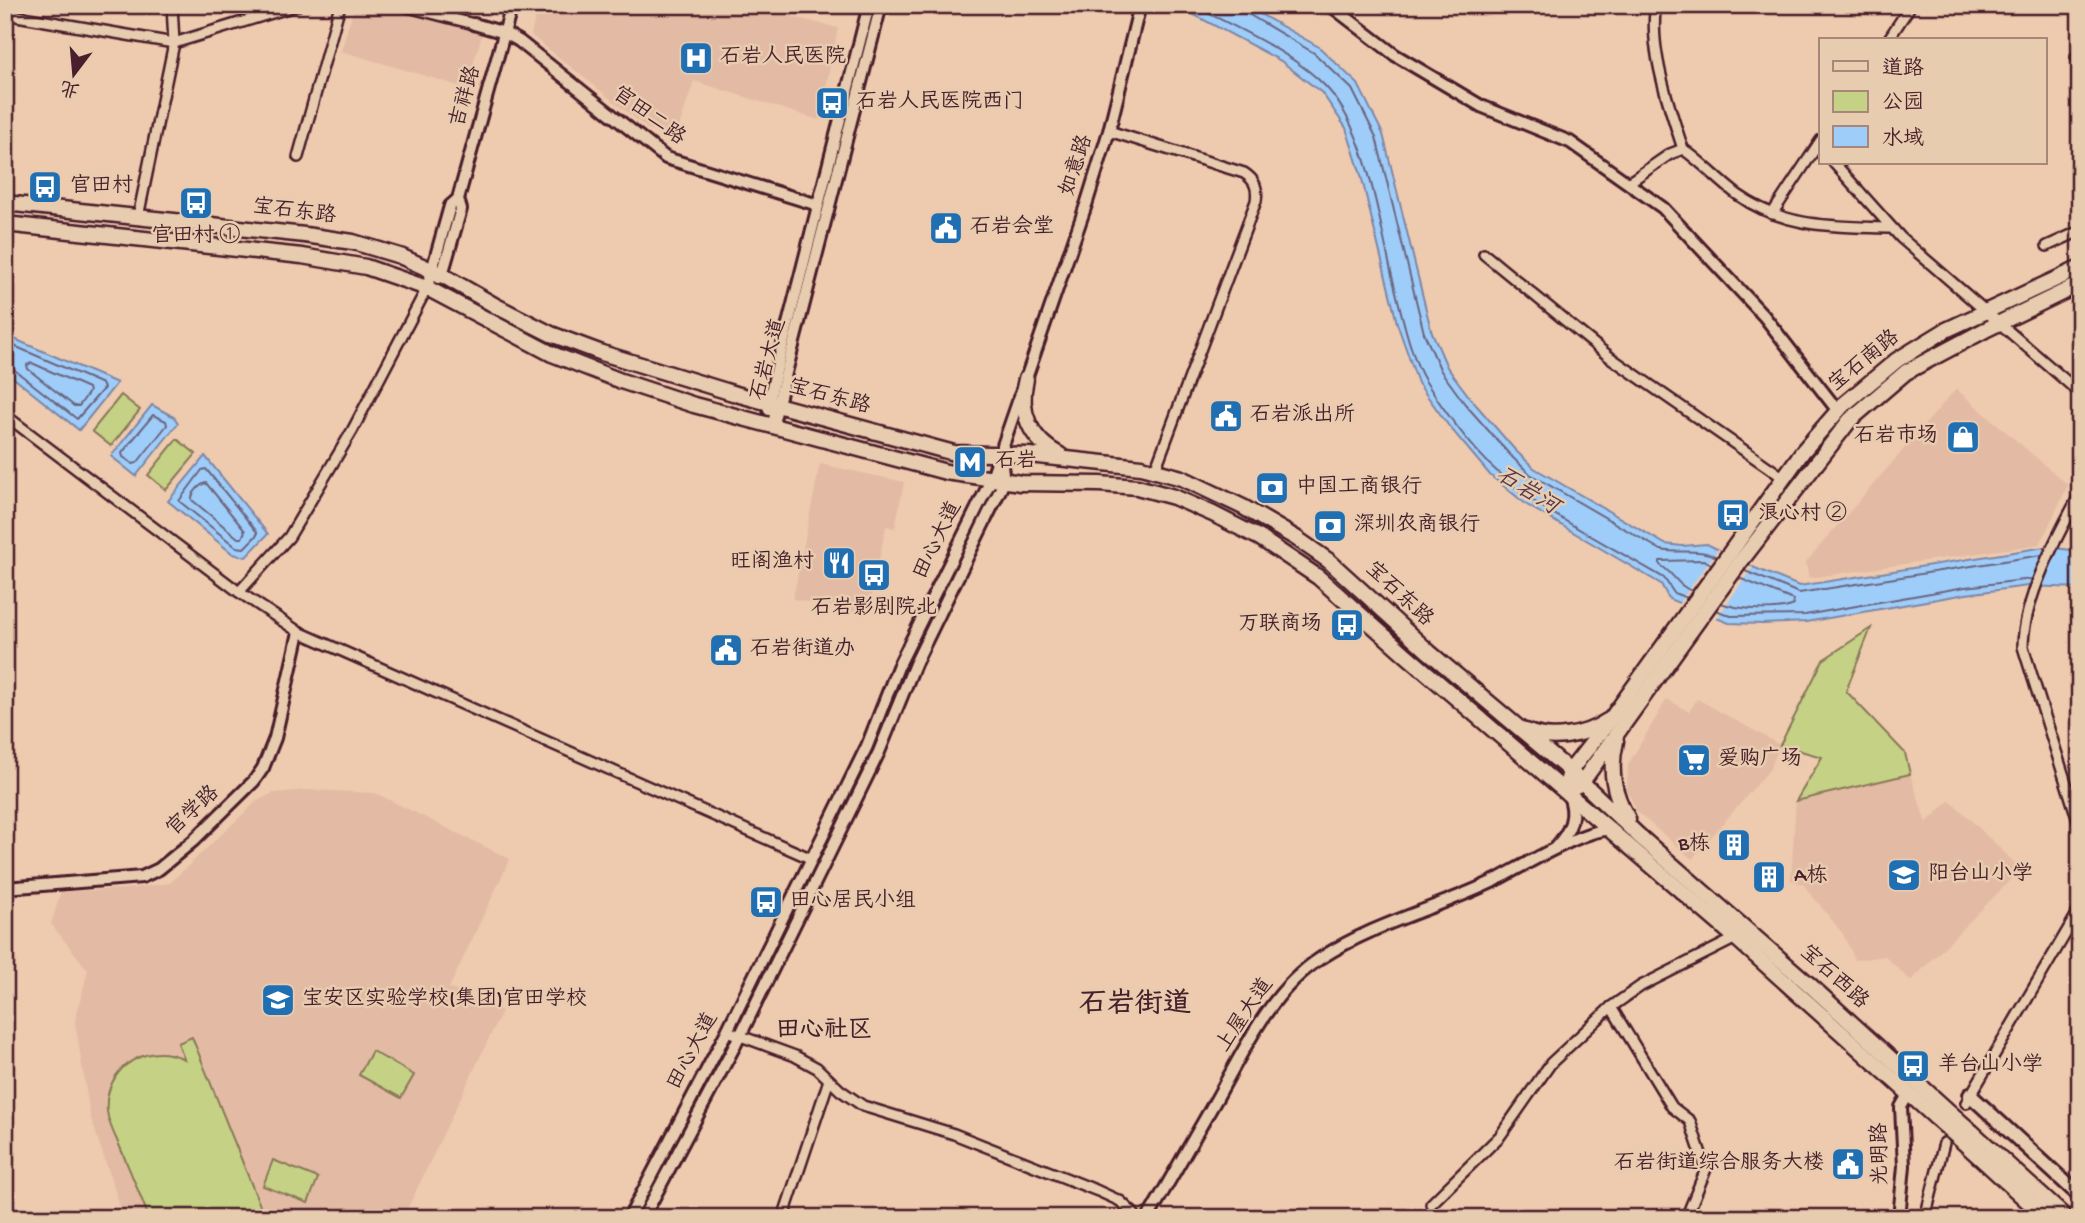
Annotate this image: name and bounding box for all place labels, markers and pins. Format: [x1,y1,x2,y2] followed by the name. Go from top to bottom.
[677,39,715,77] hospital icon: 石岩人民医院
[720,45,846,71] place label: 石岩人民医院
[813,84,851,122] bus stop icon: 石岩人民医院西门
[856,90,1024,116] place label: 石岩人民医院西门
[26,168,64,206] bus stop icon: 官田村
[70,173,133,200] place label: 官田村
[177,184,215,222] bus stop icon: 官田村 ①
[927,209,965,247] public building icon: 石岩会堂
[970,214,1054,241] place label: 石岩会堂
[152,223,240,250] place label: 官田村 ①
[1207,397,1245,435] public building icon: 石岩派出所
[1250,402,1355,429] place label: 石岩派出所
[1944,418,1982,456] shop icon: 石岩市场
[1854,423,1938,450] place label: 石岩市场
[951,443,989,481] metro station icon: 石岩
[995,449,1037,475] place label: 石岩
[1253,469,1291,507] bank icon: 中国工商银行
[1296,474,1422,501] place label: 中国工商银行
[1714,496,1752,534] bus stop icon: 浪心村 ②
[1758,501,1847,528] place label: 浪心村 ②
[1311,507,1349,545] bank icon: 深圳农商银行
[1354,512,1480,539] place label: 深圳农商银行
[820,544,858,582] restaurant icon: 旺阁渔村
[730,549,814,576] place label: 旺阁渔村
[855,556,893,594] bus stop icon: 石岩影剧院北
[811,595,937,622] place label: 石岩影剧院北
[1328,606,1366,644] bus stop icon: 万联商场
[1238,612,1322,638] place label: 万联商场
[707,631,745,669] public building icon: 石岩街道办
[750,637,855,663] place label: 石岩街道办
[1675,741,1713,779] supermarket icon: 爱购广场
[1718,746,1802,773] place label: 爱购广场
[1715,826,1753,864] building icon: B栋
[1677,832,1710,858] place label: B栋
[1885,856,1923,894] school or university icon: 阳台山小学
[1750,858,1788,896] building icon: A栋
[1928,861,2033,888] place label: 阳台山小学
[1794,864,1827,890] place label: A栋
[747,883,785,921] bus stop icon: 田心居民小组
[790,888,916,915] place label: 田心居民小组
[259,981,297,1019] school or university icon: 宝安区实验学校(集团)官田学校
[302,986,587,1013] place label: 宝安区实验学校(集团)官田学校
[1894,1047,1932,1085] bus stop icon: 羊台山小学
[1938,1052,2043,1079] place label: 羊台山小学
[1829,1145,1867,1183] public building icon: 石岩街道综合服务大楼
[1614,1150,1824,1177] place label: 石岩街道综合服务大楼

